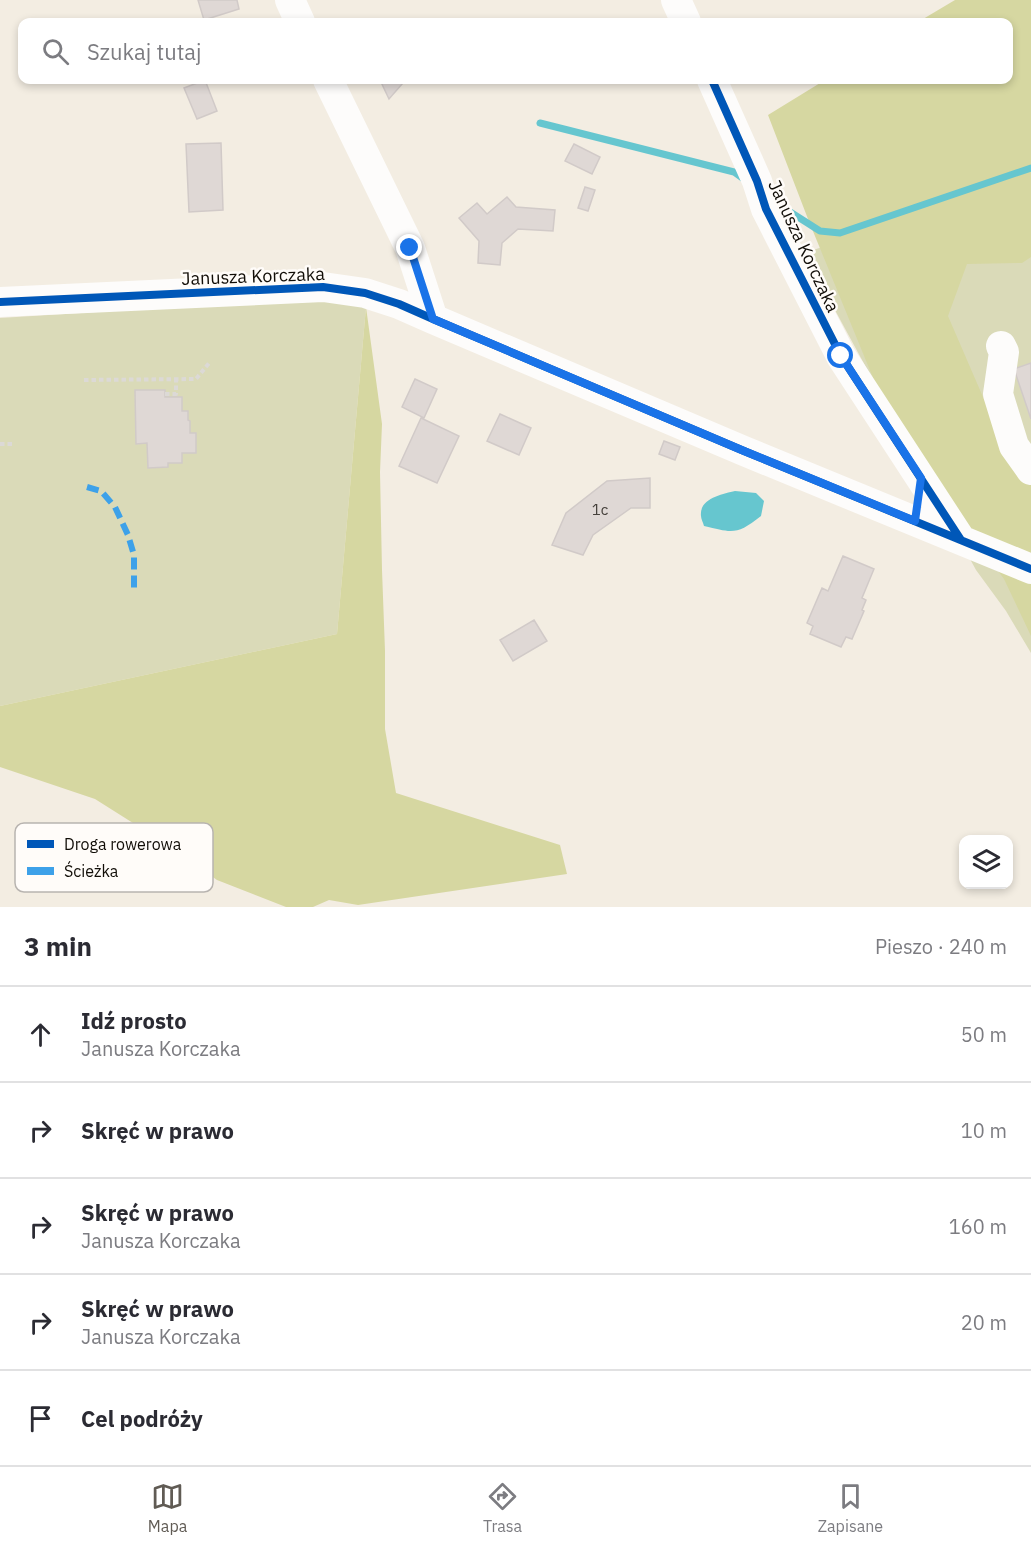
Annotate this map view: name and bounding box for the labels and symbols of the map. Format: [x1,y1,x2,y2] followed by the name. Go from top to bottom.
[763,176,845,316] street label: Janusza Korczaka
[396,234,422,260] route end
[181,262,326,290] street label: Janusza Korczaka
[827,342,853,368] route start
[592,500,609,519] house number: 1c
[15,823,213,892] legend
[64,834,182,854] text: Droga rowerowa
[64,860,119,881] text: Ścieżka

